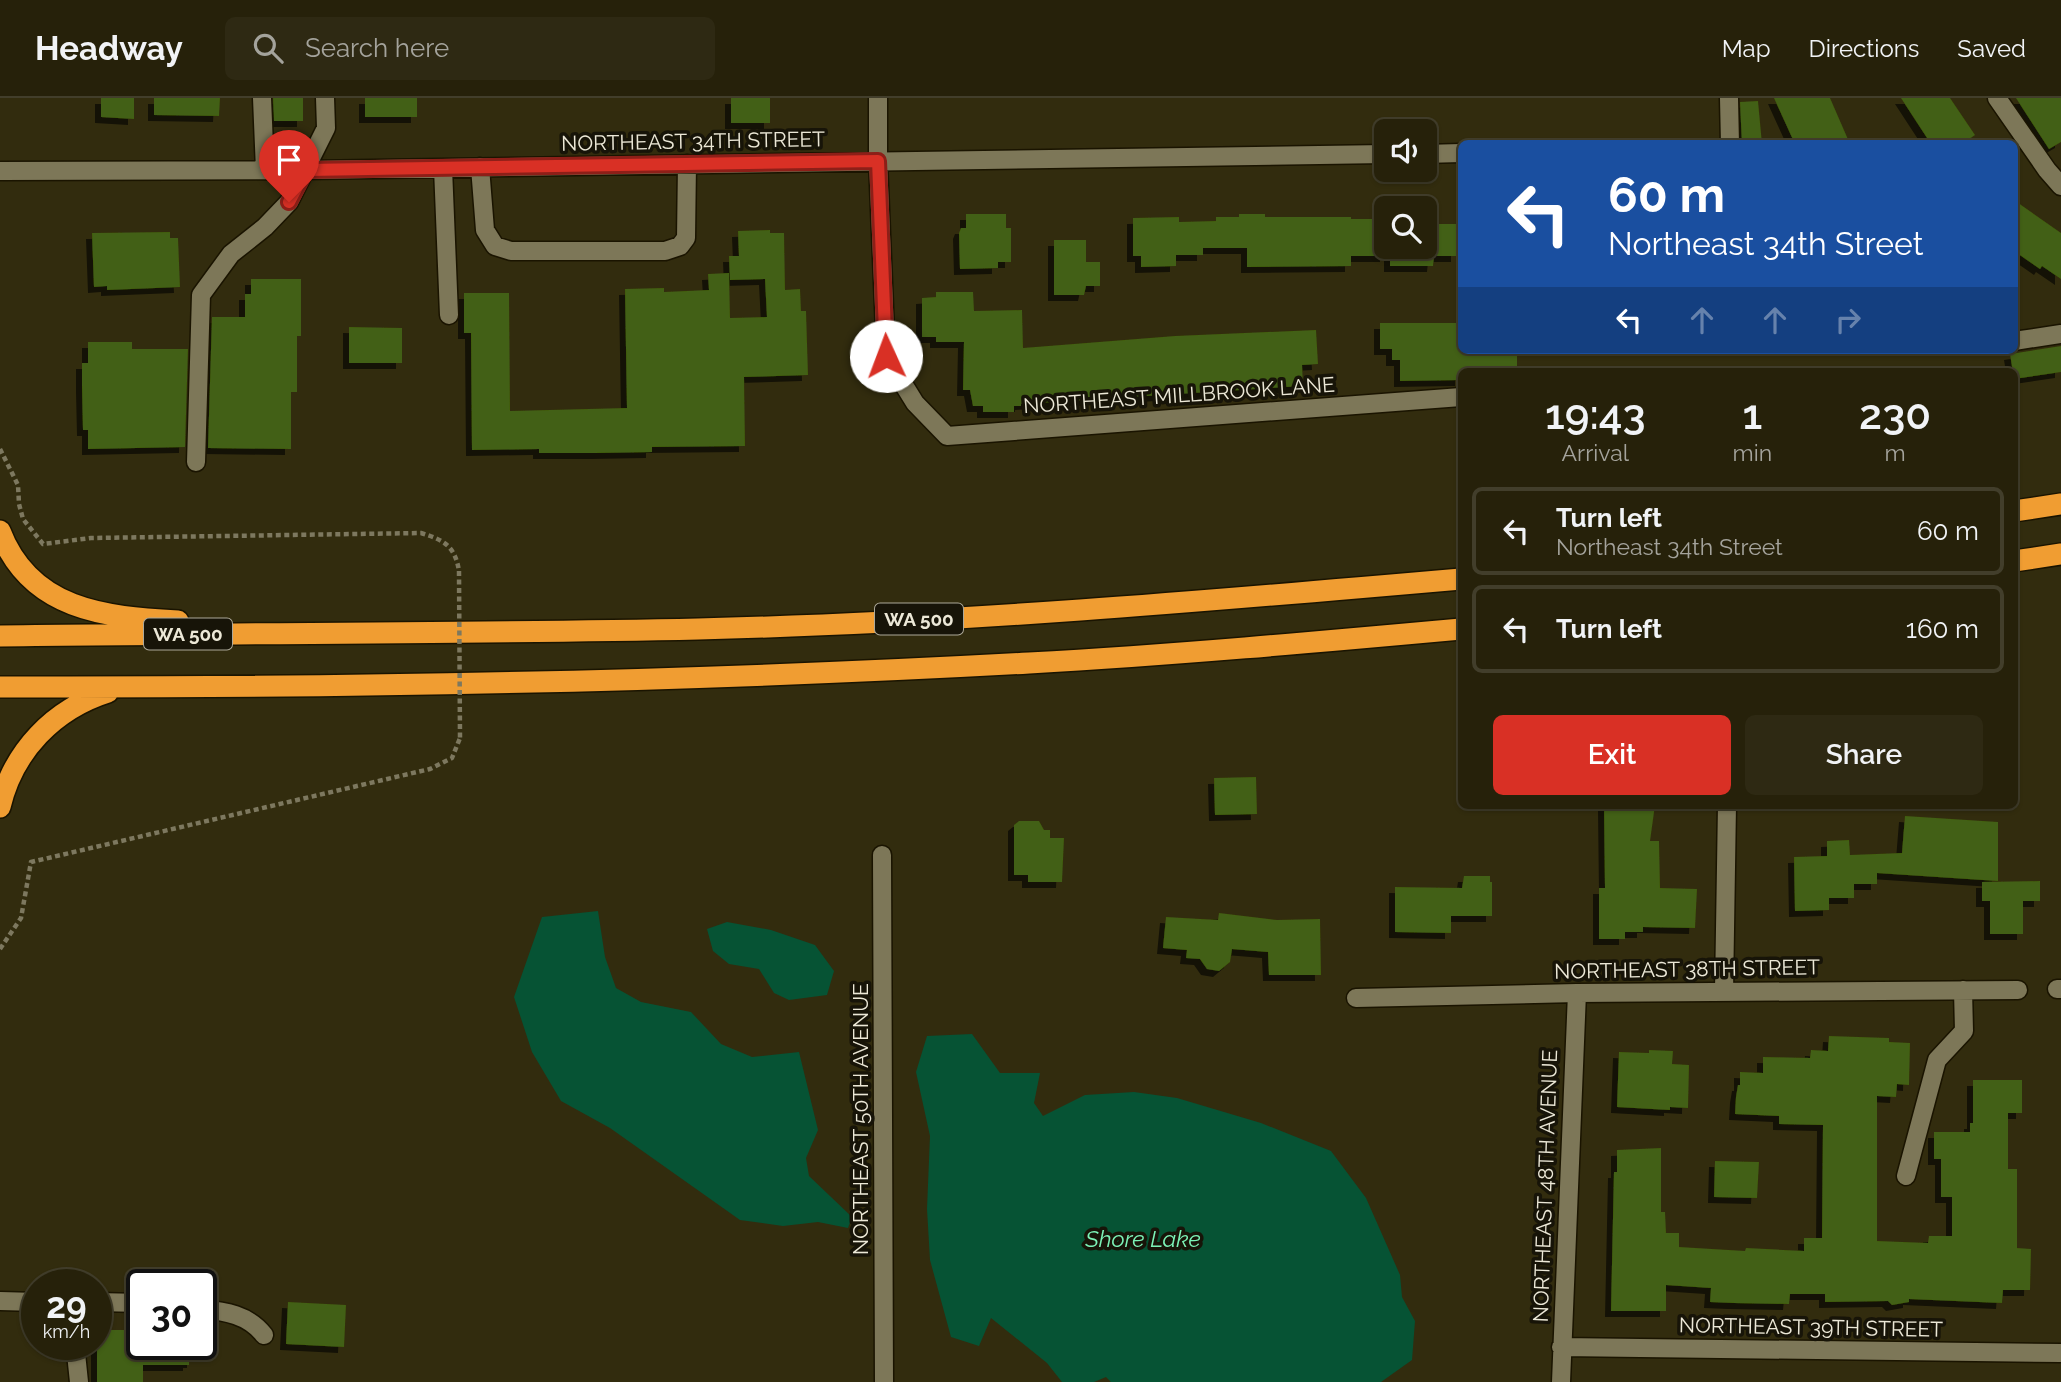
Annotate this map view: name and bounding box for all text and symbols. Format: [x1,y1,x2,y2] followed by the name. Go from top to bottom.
[225,17,715,80] search box
[35,29,183,68] text: Headway
[249,29,287,67] icon: search
[305,33,449,63] text: Search here
[1722,34,1771,63] text: Map
[1809,34,1919,63] text: Directions
[1957,34,2026,63] text: Saved
[1374,119,1437,259] map controls
[1374,119,1437,182] button: sound
[561,126,825,156] street label: NORTHEAST 34TH STREET
[259,130,319,202] pin
[270,141,308,179] icon: arrive
[1608,166,1725,223] text: 60 m
[1493,168,1584,259] icon: left
[1374,196,1437,259] button: search
[1608,225,1923,262] text: Northeast 34th Street
[1610,301,1648,339] icon: left
[1683,301,1721,339] icon: ahead
[1756,301,1794,339] icon: ahead
[1829,301,1867,339] icon: right
[849,319,923,393] position arrow
[1022,372,1336,418] street label: NORTHEAST MILLBROOK LANE
[1545,390,1646,439] text: 19:43
[1742,390,1762,439] text: 1
[1859,390,1931,439] text: 230
[1562,439,1629,466] text: Arrival
[1733,439,1772,466] text: min
[1884,439,1906,466] text: m
[1556,503,1662,533] text: Turn left
[1497,512,1535,550] icon: left
[1917,516,1979,546] text: 60 m
[1556,533,1783,560] text: Northeast 34th Street
[875,604,963,634] road number: WA 500
[1497,610,1535,648] icon: left
[1556,614,1662,644] text: Turn left
[1906,614,1979,644] text: 160 m
[144,618,232,650] road number: WA 500
[1493,715,1731,795] button: Exit
[1745,715,1983,795] button: Share
[1554,954,1820,984] street label: NORTHEAST 38TH STREET
[848,983,873,1255] street label: NORTHEAST 50TH AVENUE
[1528,1049,1562,1323] street label: NORTHEAST 48TH AVENUE
[1084,1225,1201,1252] water label: Shore Lake
[126,1269,217,1360] speed limit sign: 30
[46,1285,87,1326] text: 29
[1679,1312,1943,1342] street label: NORTHEAST 39TH STREET
[43,1321,90,1342] text: km/h

